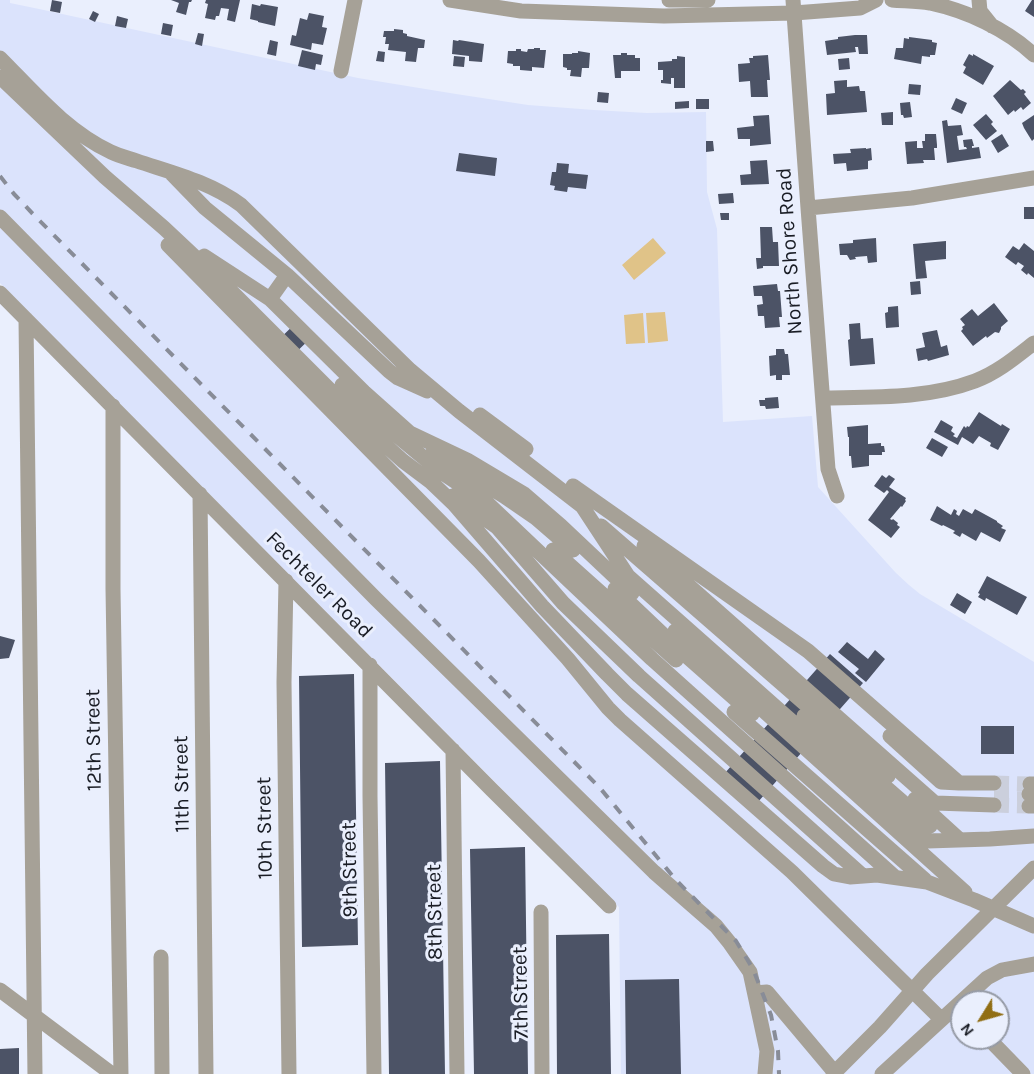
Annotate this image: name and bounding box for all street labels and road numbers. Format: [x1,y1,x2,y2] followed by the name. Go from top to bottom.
[772,167,808,335] street label: North Shore Road
[260,526,378,644] street label: Fechteler Road
[81,689,107,791] street label: 12th Street
[169,735,195,833] street label: 11th Street
[252,776,278,880] street label: 10th Street
[337,822,363,918] street label: 9th Street
[422,864,448,960] street label: 8th Street
[508,946,534,1040] street label: 7th Street

